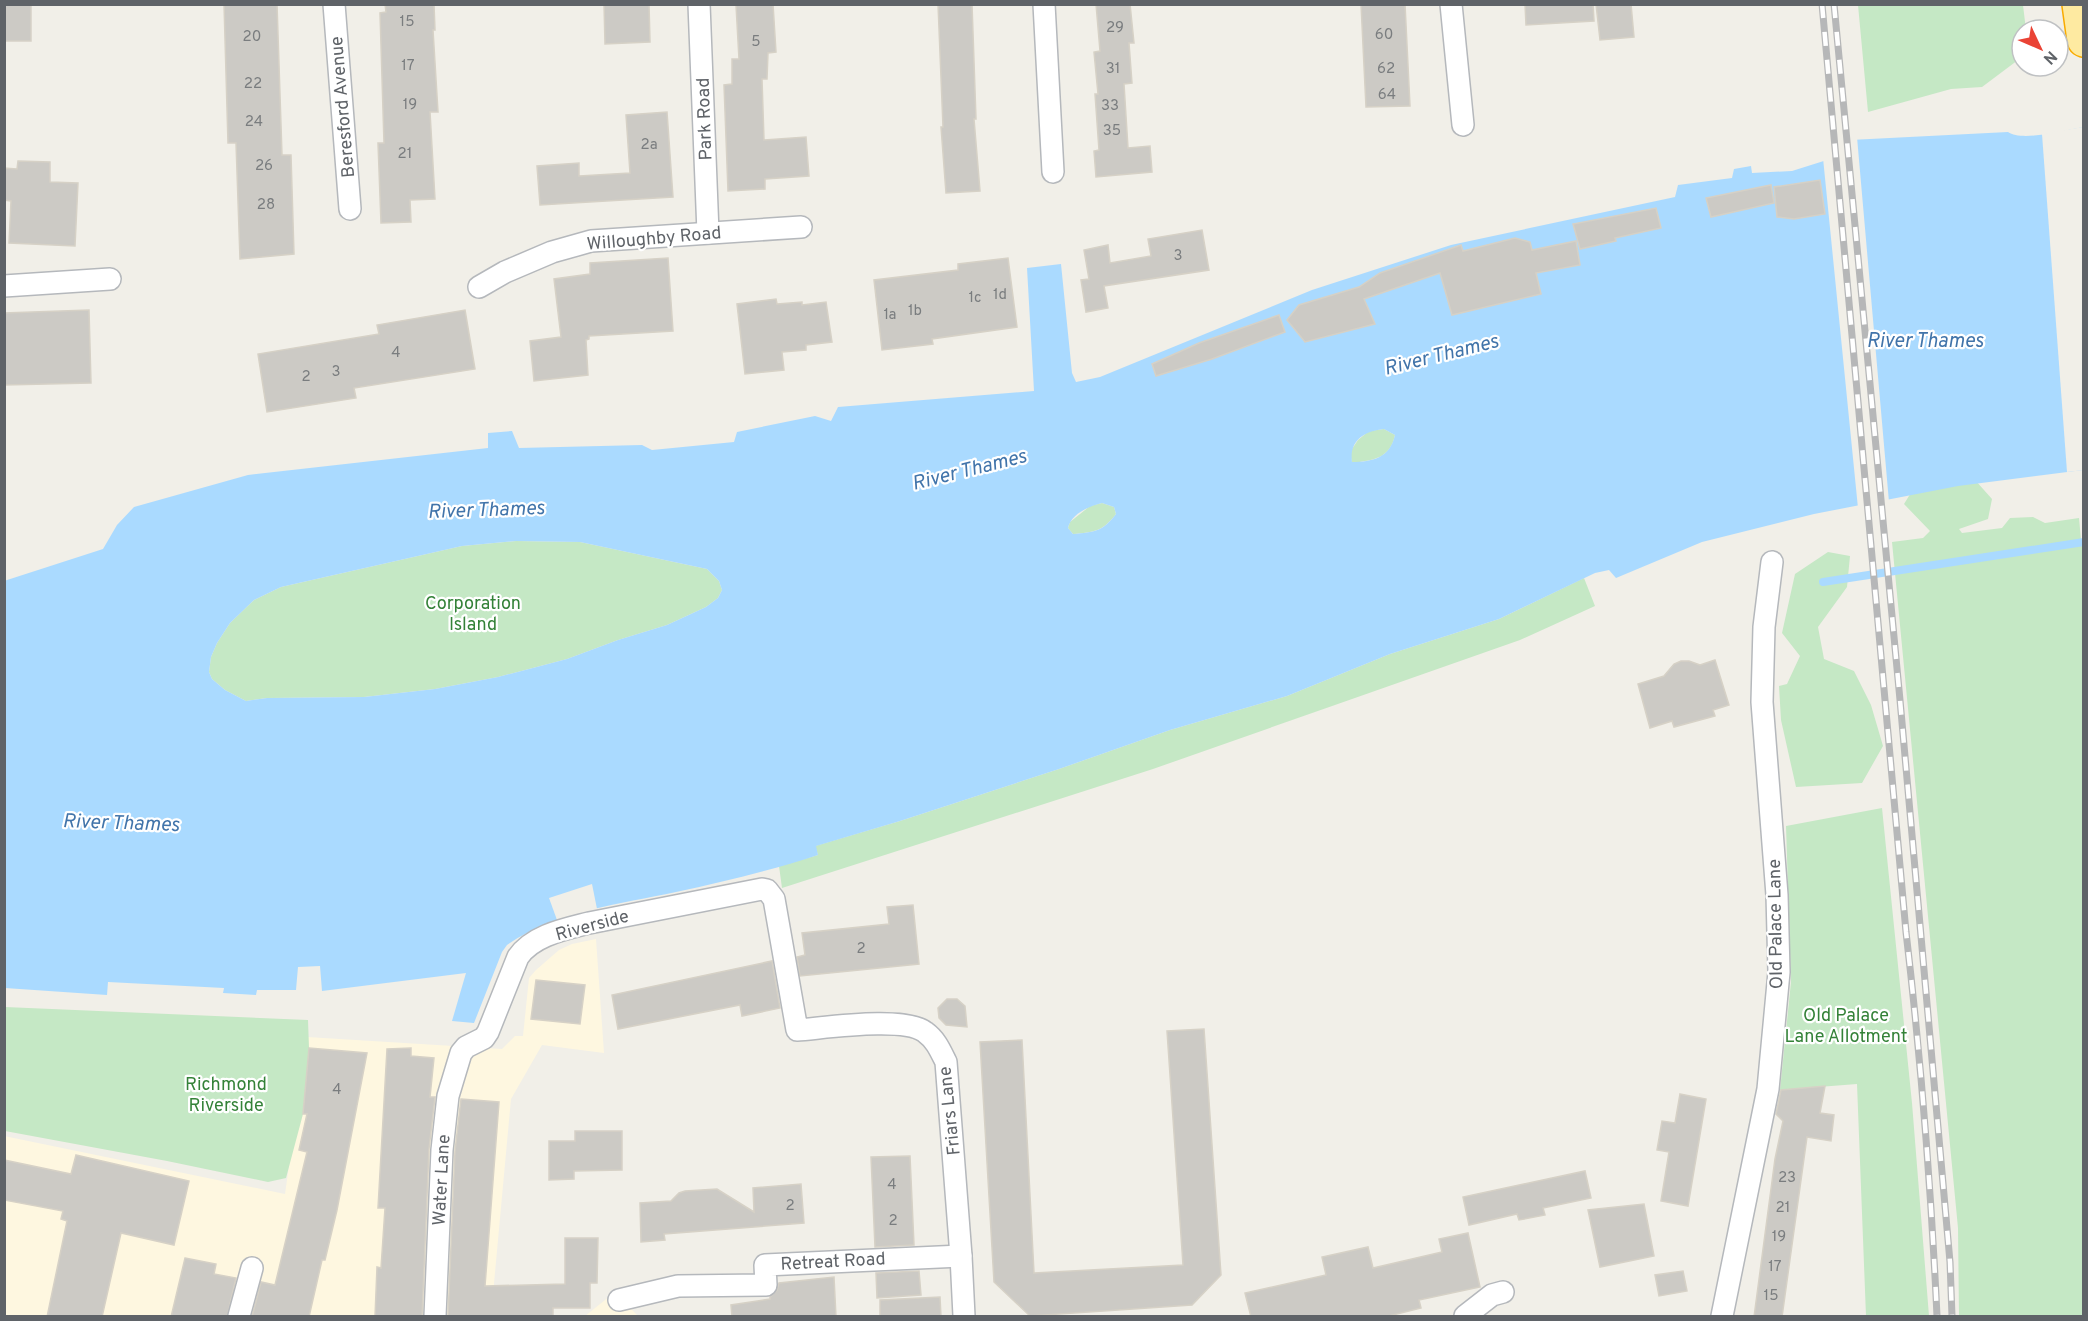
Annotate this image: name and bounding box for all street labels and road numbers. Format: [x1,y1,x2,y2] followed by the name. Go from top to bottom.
[326,35,361,179] street label: Beresford Avenue
[693,77,718,161] street label: Park Road
[586,222,722,257] street label: Willoughby Road
[1764,859,1789,989] street label: Old Palace Lane
[553,906,632,947] street label: Riverside
[934,1065,967,1156] street label: Friars Lane
[429,1134,456,1226] street label: Water Lane
[780,1248,886,1277] street label: Retreat Road

